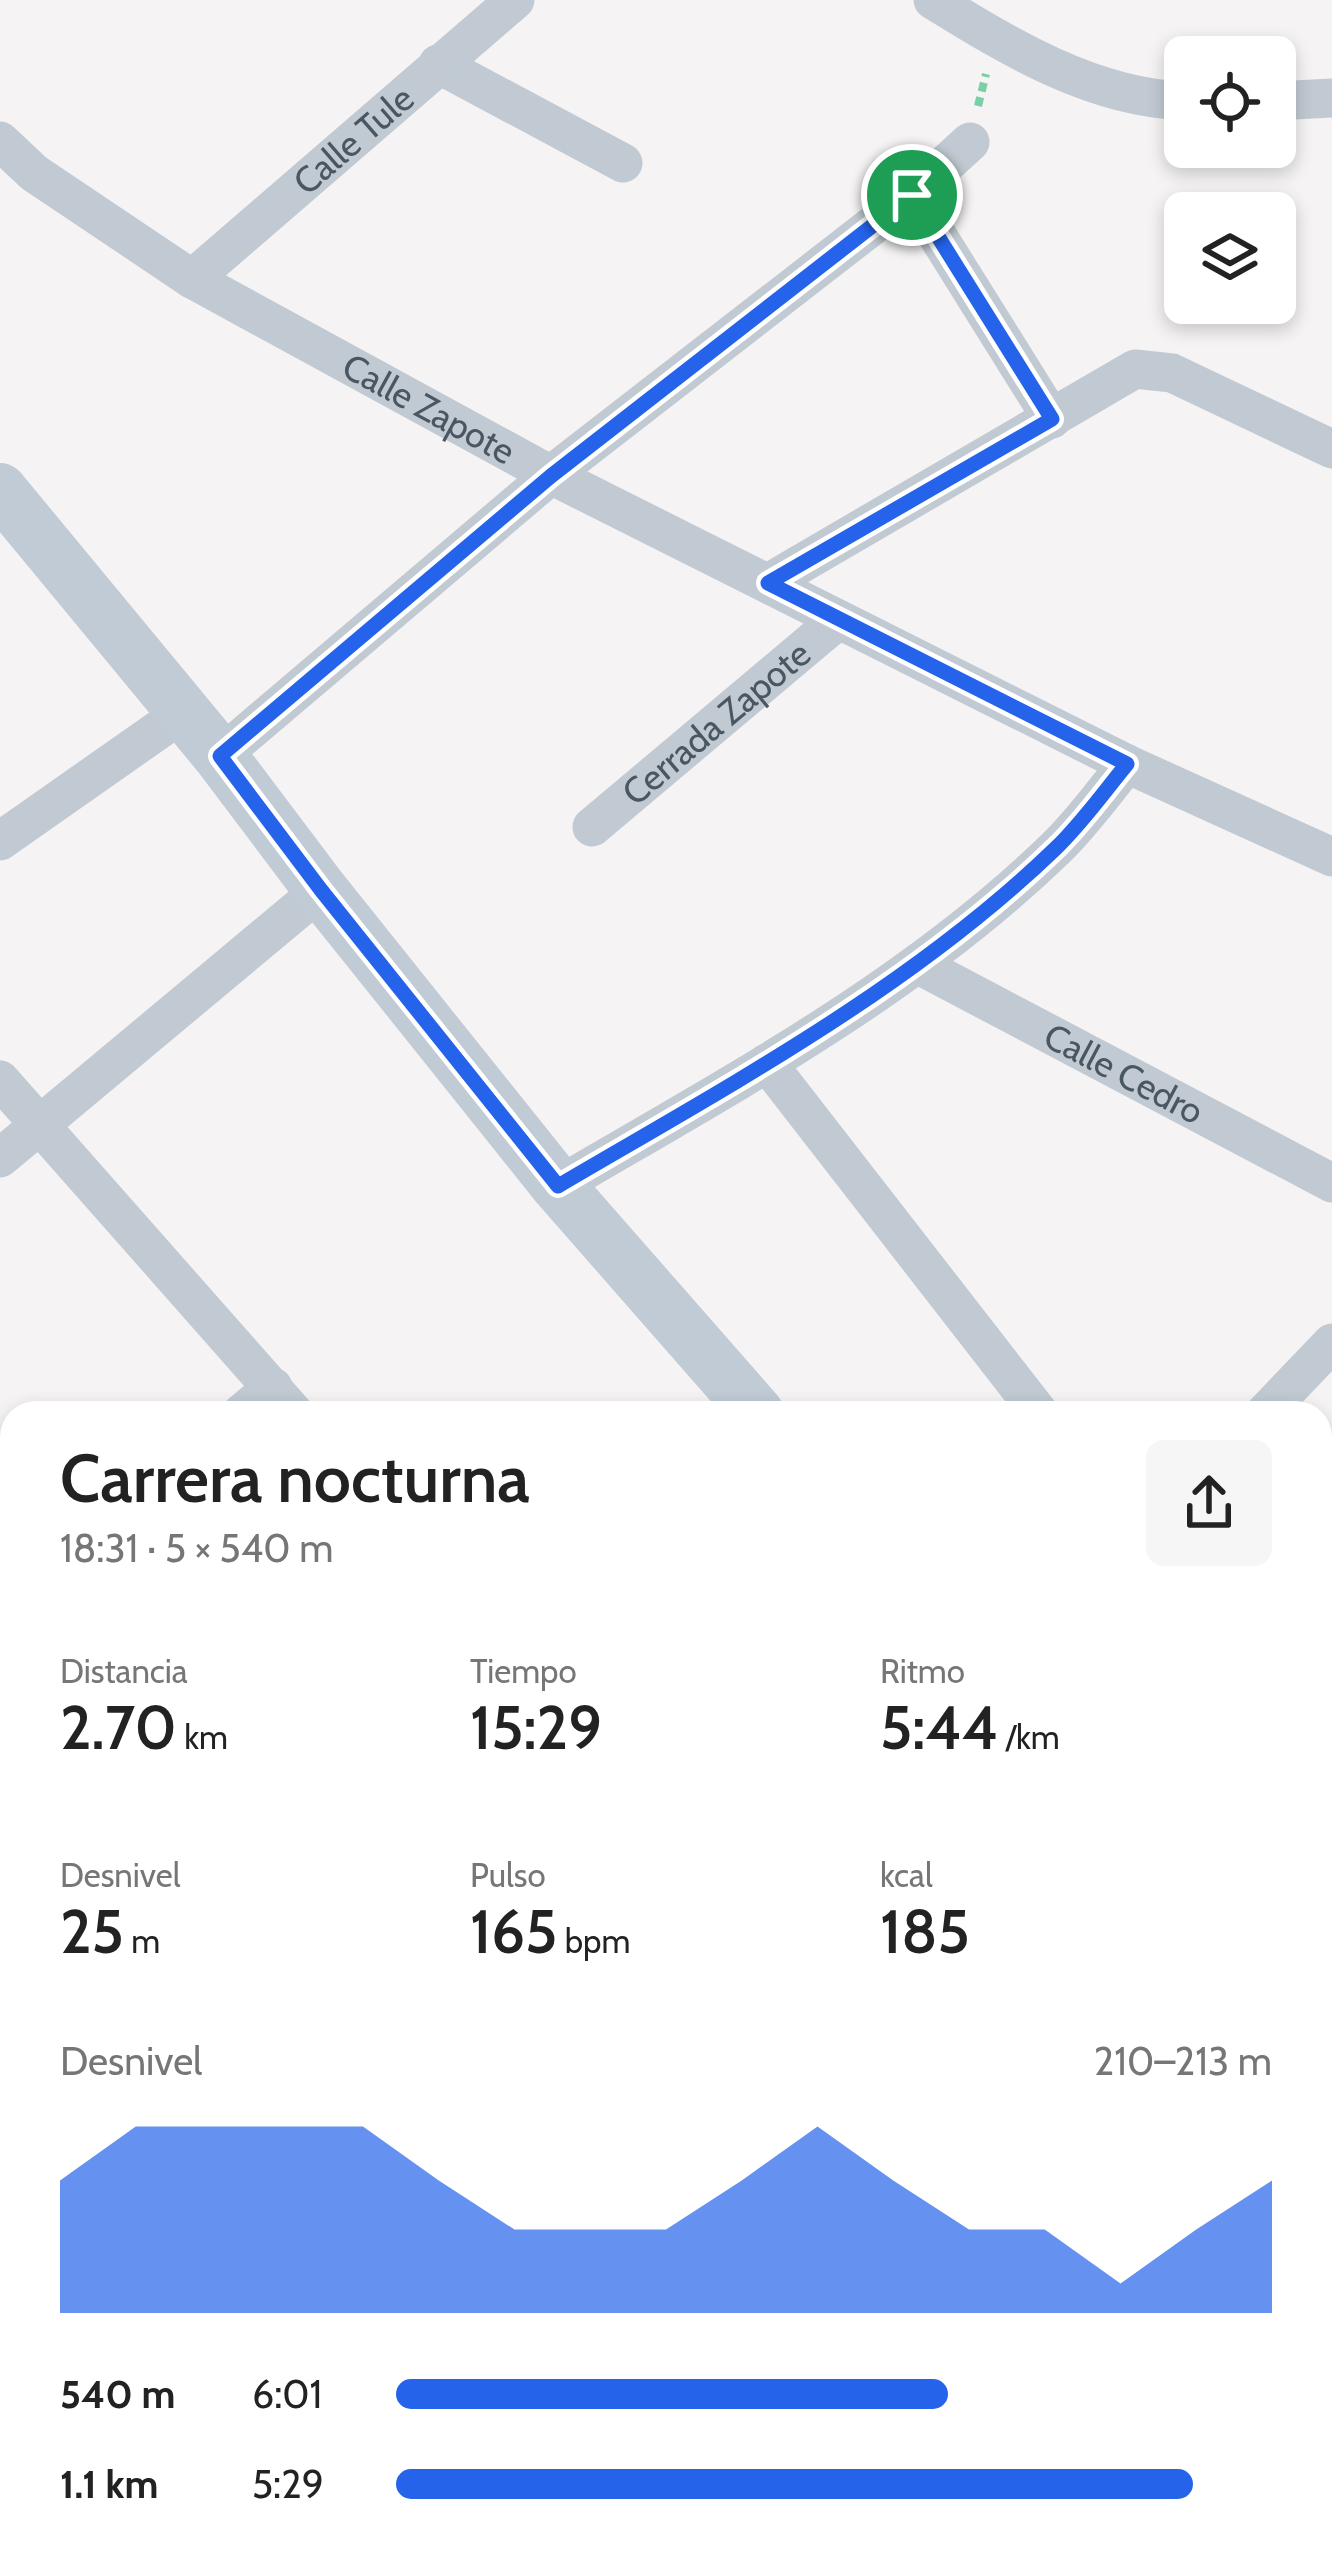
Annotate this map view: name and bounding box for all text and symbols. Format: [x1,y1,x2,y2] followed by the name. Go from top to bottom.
[1164,36,1296,324] map controls
[1164,36,1296,168] button: locate
[284,76,422,204] street label: Calle Tule
[861,144,963,246] pin
[879,162,945,228] icon: arrive
[1164,192,1296,324] button: layers
[335,344,523,473] street label: Calle Zapote
[613,631,819,814] street label: Cerrada Zapote
[1037,1013,1211,1133] street label: Calle Cedro
[60,1438,530,1519] text: Carrera nocturna
[1146,1440,1272,1566] button: share
[60,1524,333,1572] text: 18:31 · 5 × 540 m
[60,1651,188,1691] text: Distancia
[470,1651,577,1691] text: Tiempo
[880,1651,965,1691] text: Ritmo
[60,1691,177,1764] text: 2.70
[470,1691,602,1764] text: 15:29
[880,1691,998,1764] text: 5:44
[177,1717,228,1757] text: km
[998,1717,1060,1757] text: /km
[60,1855,180,1895] text: Desnivel
[470,1855,546,1895] text: Pulso
[880,1855,933,1895] text: kcal
[60,1895,124,1968] text: 25
[470,1895,557,1968] text: 165
[880,1895,970,1968] text: 185
[124,1921,160,1961] text: m
[557,1921,630,1961] text: bpm
[60,2037,202,2085] text: Desnivel
[1094,2037,1272,2085] text: 210–213 m
[60,2370,175,2418] text: 540 m
[252,2370,322,2418] text: 6:01
[60,2460,158,2508] text: 1.1 km
[252,2460,324,2508] text: 5:29

